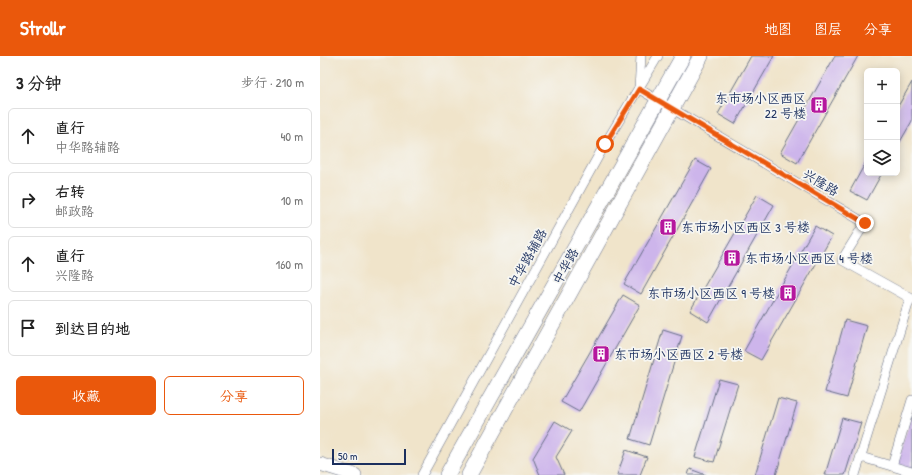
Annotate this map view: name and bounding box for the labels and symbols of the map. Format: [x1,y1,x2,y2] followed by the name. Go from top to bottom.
[715,89,806,122] place label: 东市场小区西区 22 号楼
[809,95,829,115] building icon: 东市场小区西区 22 号楼
[596,135,614,153] route start
[800,164,842,200] street label: 兴隆路
[856,214,874,232] route end
[658,217,678,237] building icon: 东市场小区西区 3 号楼
[681,218,810,236] place label: 东市场小区西区 3 号楼
[503,225,551,291] street label: 中华路辅路
[548,245,582,287] street label: 中华路
[722,248,742,268] building icon: 东市场小区西区 4 号楼
[745,249,873,267] place label: 东市场小区西区 4 号楼
[778,283,798,303] building icon: 东市场小区西区 9 号楼
[647,284,775,302] place label: 东市场小区西区 9 号楼
[591,344,611,364] building icon: 东市场小区西区 2 号楼
[614,345,743,363] place label: 东市场小区西区 2 号楼
[332,447,406,466] scale bar

